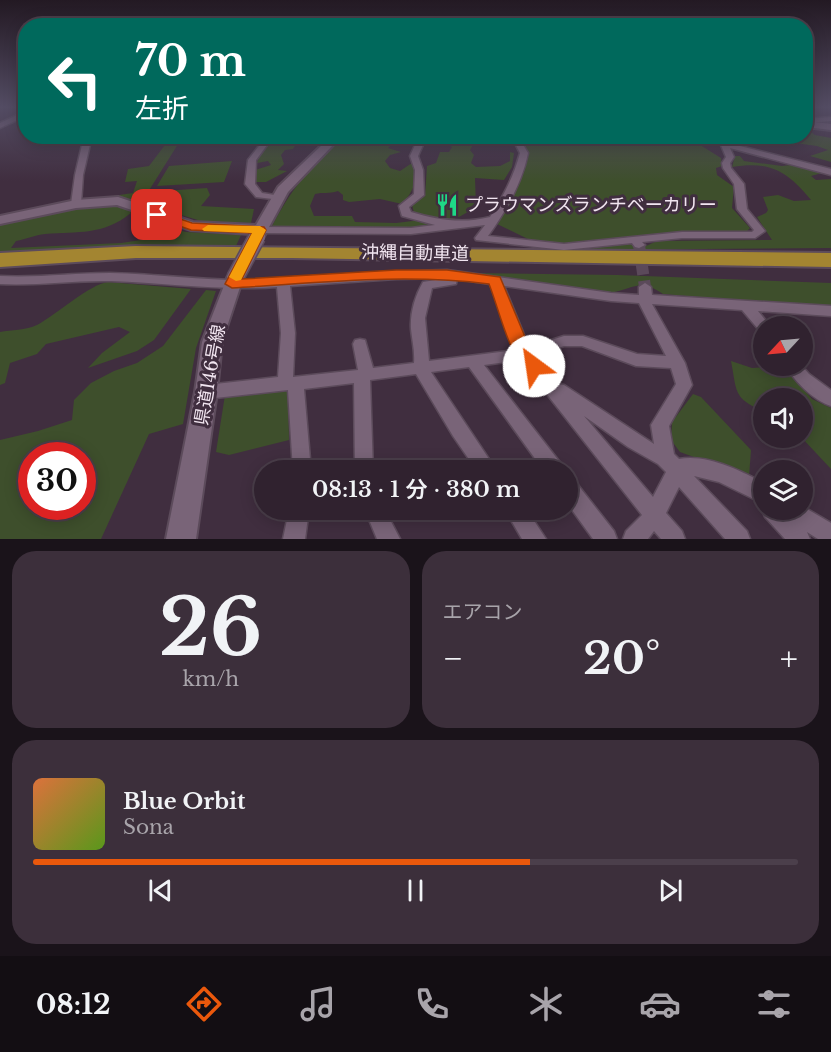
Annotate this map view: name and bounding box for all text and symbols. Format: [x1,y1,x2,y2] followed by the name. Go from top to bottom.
[135,35,246,87] text: 70 m
[36,42,114,120] icon: left
[135,92,189,125] text: 左折
[131,189,182,240] pin
[434,192,460,218] restaurant icon: プラウマンズランチベーカリー
[465,194,717,216] place label: プラウマンズランチベーカリー
[140,198,173,231] icon: arrive
[361,241,469,265] street label: 沖縄自動車道
[753,316,813,376] north arrow
[753,316,813,520] map controls
[190,323,230,427] street label: 県道146号線
[502,334,566,398] position arrow
[753,388,813,448] button: sound
[18,442,96,520] speed limit sign: 30
[753,460,813,520] button: layers
[312,476,520,503] text: 08:13 · 1 分 · 380 m
[159,579,262,676] text: 26
[443,600,523,624] text: エアコン
[583,630,660,686] text: 20°
[443,638,463,679] text: −
[780,638,798,679] text: +
[182,667,239,691] text: km/h
[123,788,245,815] text: Blue Orbit
[123,815,174,839] text: Sona
[144,874,177,907] icon: previous
[399,874,432,907] icon: pause
[654,874,687,907] icon: next
[183,983,225,1025] icon: directions
[297,983,339,1025] icon: music
[411,983,453,1025] icon: phone
[525,983,567,1025] icon: climate
[639,983,681,1025] icon: car
[753,983,795,1025] icon: filters
[36,988,111,1021] text: 08:12

